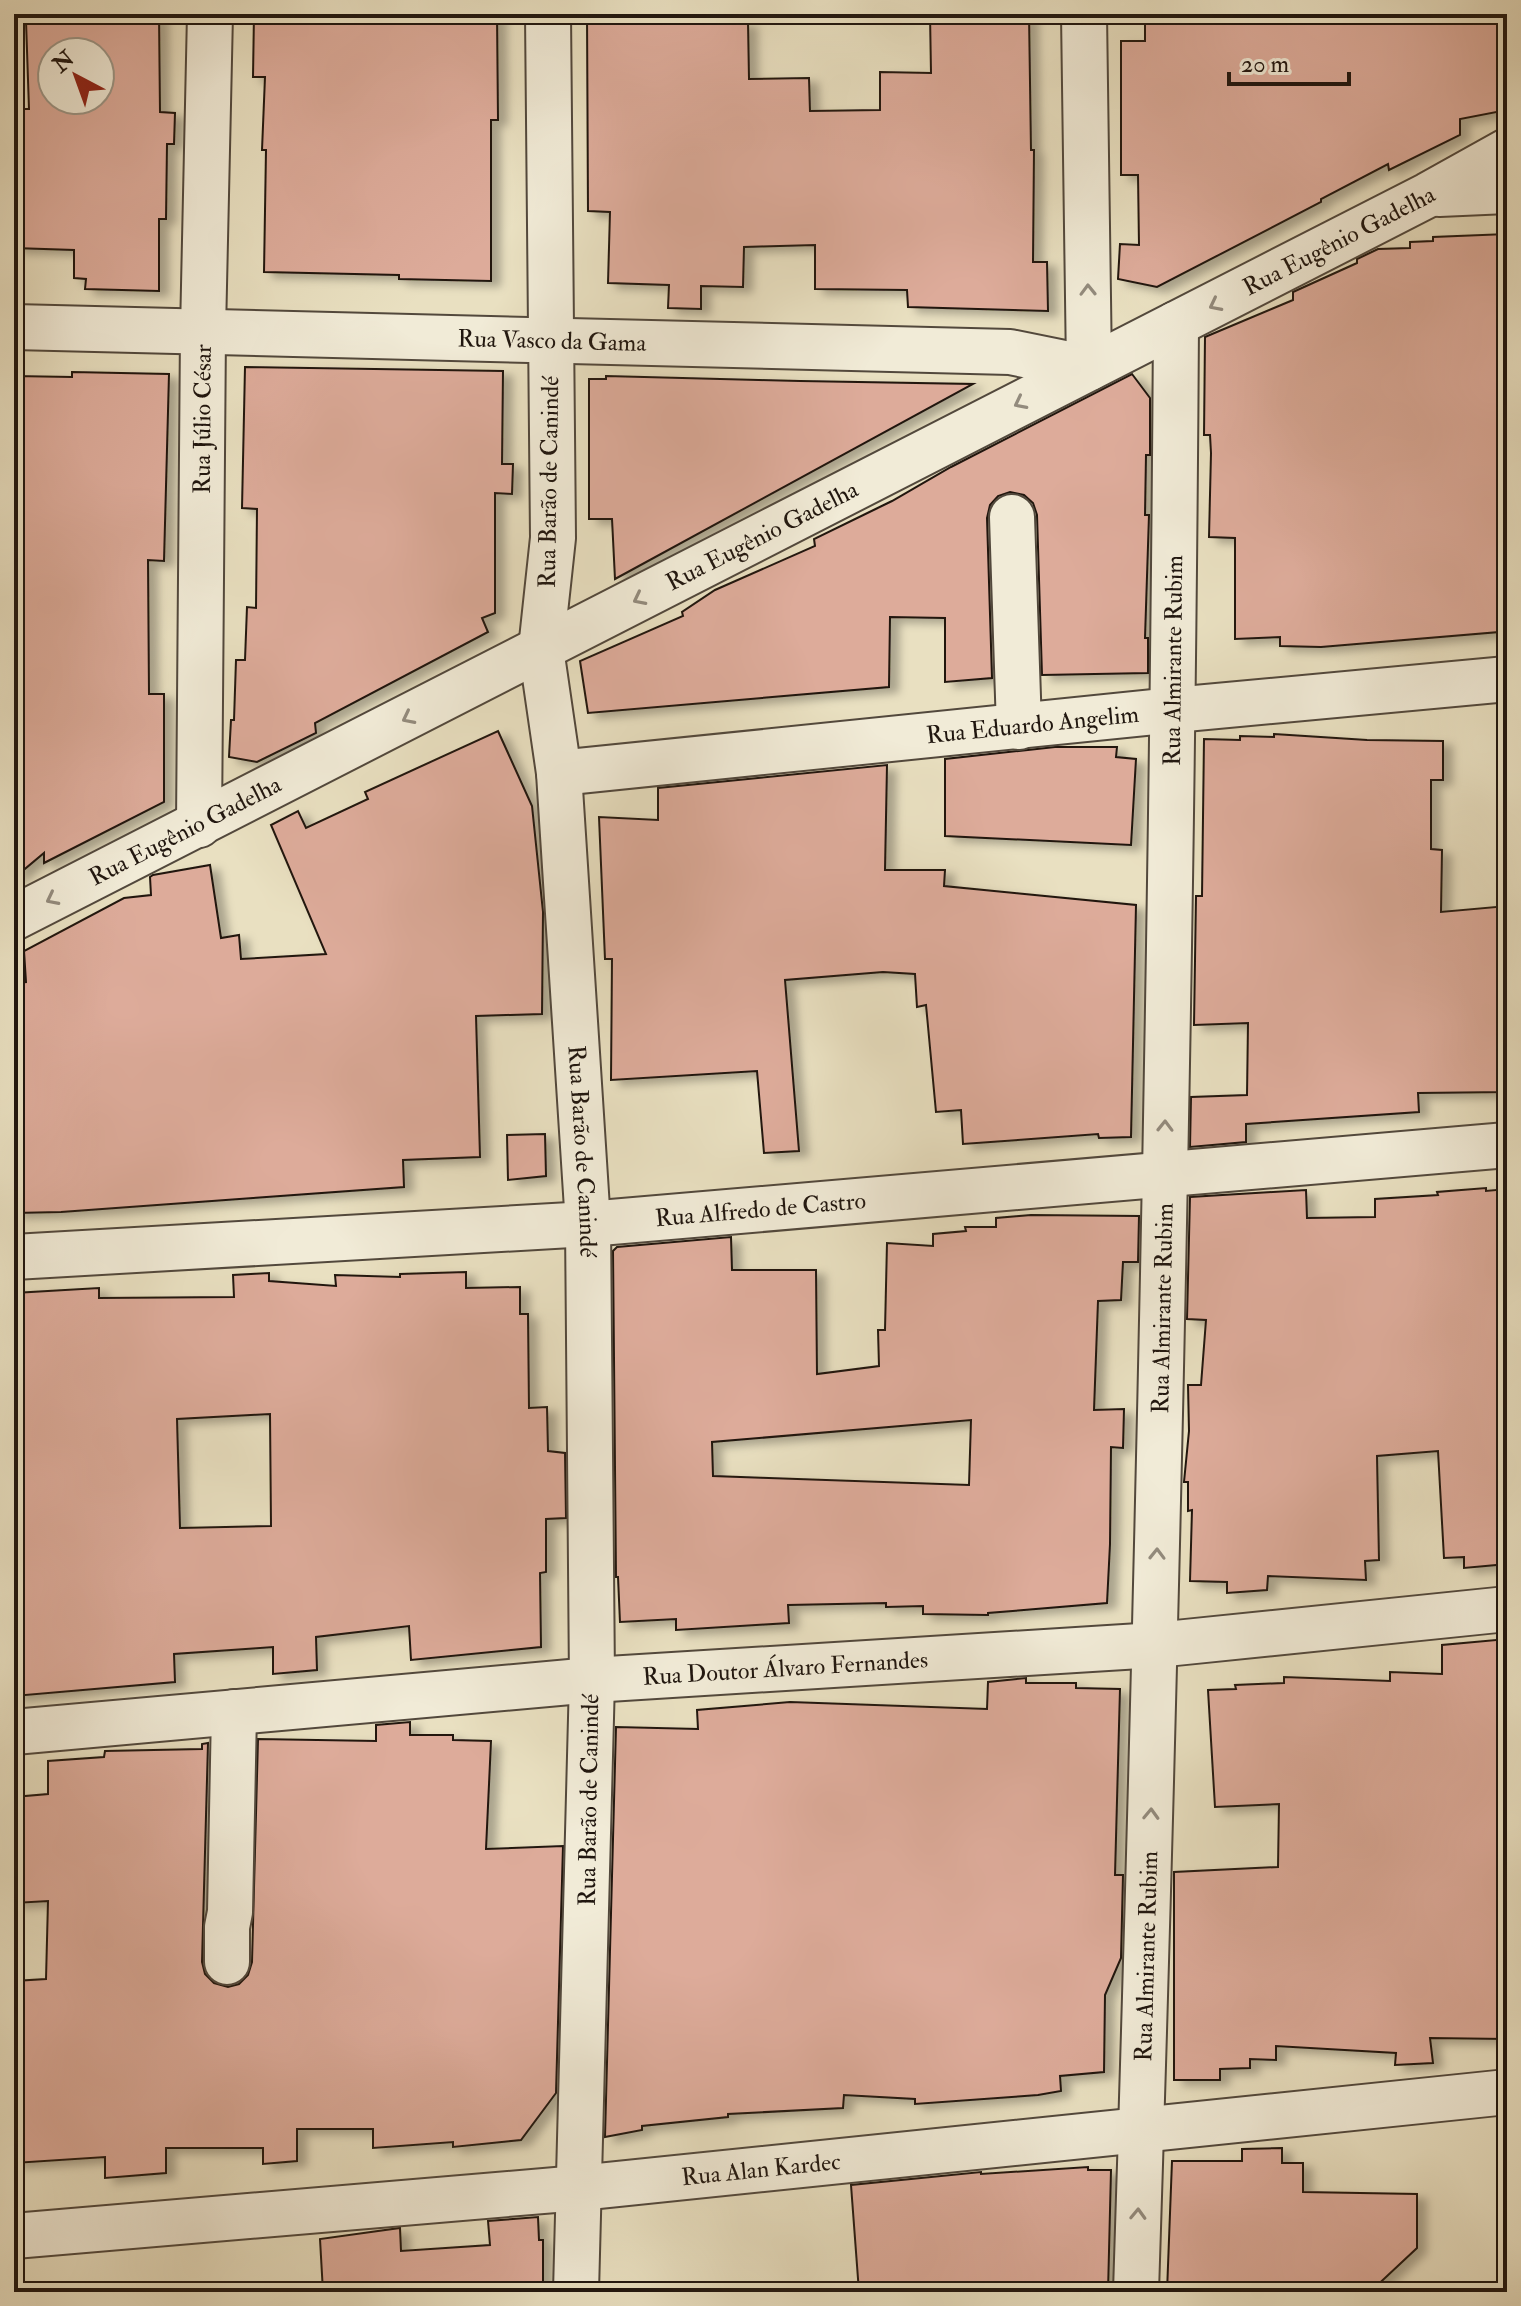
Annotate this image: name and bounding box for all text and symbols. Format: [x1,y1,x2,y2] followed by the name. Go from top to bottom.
[36,36,116,116] north arrow
[1229,36,1349,86] scale bar
[46,44,80,79] text: N
[1241,49,1290,80] text: 20 m
[1238,178,1442,303] street label: Rua Eugênio Gadelha
[1079,283,1097,296] one-way arrow
[1208,295,1223,310] one-way arrow
[457,323,648,358] street label: Rua Vasco da Gama
[186,344,218,494] street label: Rua Júlio César
[532,375,566,588] street label: Rua Barão de Canindé
[1013,394,1028,409] one-way arrow
[661,473,864,598] street label: Rua Eugênio Gadelha
[1156,555,1190,766] street label: Rua Almirante Rubim
[633,589,648,605] one-way arrow
[925,698,1141,751] street label: Rua Eduardo Angelim
[401,708,416,723] one-way arrow
[84,768,287,893] street label: Rua Eugênio Gadelha
[45,890,60,905] one-way arrow
[561,1044,604,1258] street label: Rua Barão de Canindé
[1156,1119,1173,1132] one-way arrow
[654,1185,867,1234] street label: Rua Alfredo de Castro
[1145,1202,1180,1414] street label: Rua Almirante Rubim
[1149,1547,1166,1560] one-way arrow
[642,1644,929,1692] street label: Rua Doutor Álvaro Fernandes
[572,1693,606,1906] street label: Rua Barão de Canindé
[1142,1807,1159,1820] one-way arrow
[1128,1850,1165,2062] street label: Rua Almirante Rubim
[680,2145,842,2193] street label: Rua Alan Kardec
[1130,2207,1147,2220] one-way arrow

